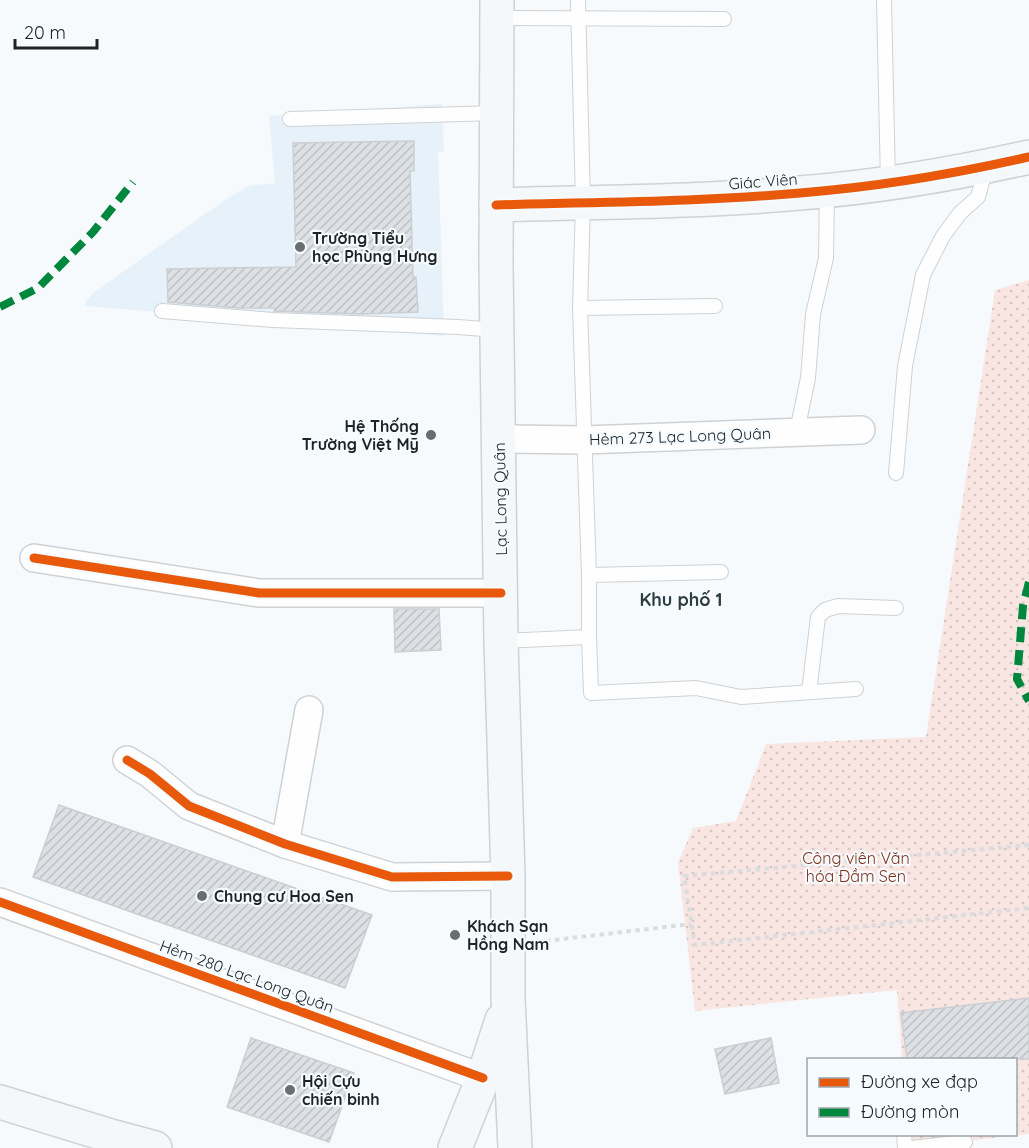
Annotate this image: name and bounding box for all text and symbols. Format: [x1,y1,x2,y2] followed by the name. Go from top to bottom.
[15,12,98,50] scale bar
[24,21,66,44] text: 20 m
[728,169,798,193] street label: Giác Viên
[312,228,437,266] place label: Trường Tiểu học Phùng Hưng
[293,240,307,254] marker: Trường Tiểu học Phùng Hưng
[302,416,419,454] place label: Hệ Thống Trường Việt Mỹ
[589,423,771,449] street label: Hẻm 273 Lạc Long Quân
[424,428,438,442] marker: Hệ Thống Trường Việt Mỹ
[489,442,511,556] street label: Lạc Long Quân
[639,588,723,611] district label: Khu phố 1
[802,848,910,886] park label: Công viên Văn hóa Đầm Sen
[214,886,354,906] place label: Chung cư Hoa Sen
[195,889,209,903] marker: Chung cư Hoa Sen
[467,916,549,954] place label: Khách Sạn Hồng Nam
[448,928,462,942] marker: Khách Sạn Hồng Nam
[157,935,337,1017] street label: Hẻm 280 Lạc Long Quân
[807,1058,1017,1136] legend
[861,1070,978,1093] text: Đường xe đạp
[302,1071,380,1109] place label: Hội Cựu chiến binh
[283,1083,297,1097] marker: Hội Cựu chiến binh
[861,1100,959,1123] text: Đường mòn

